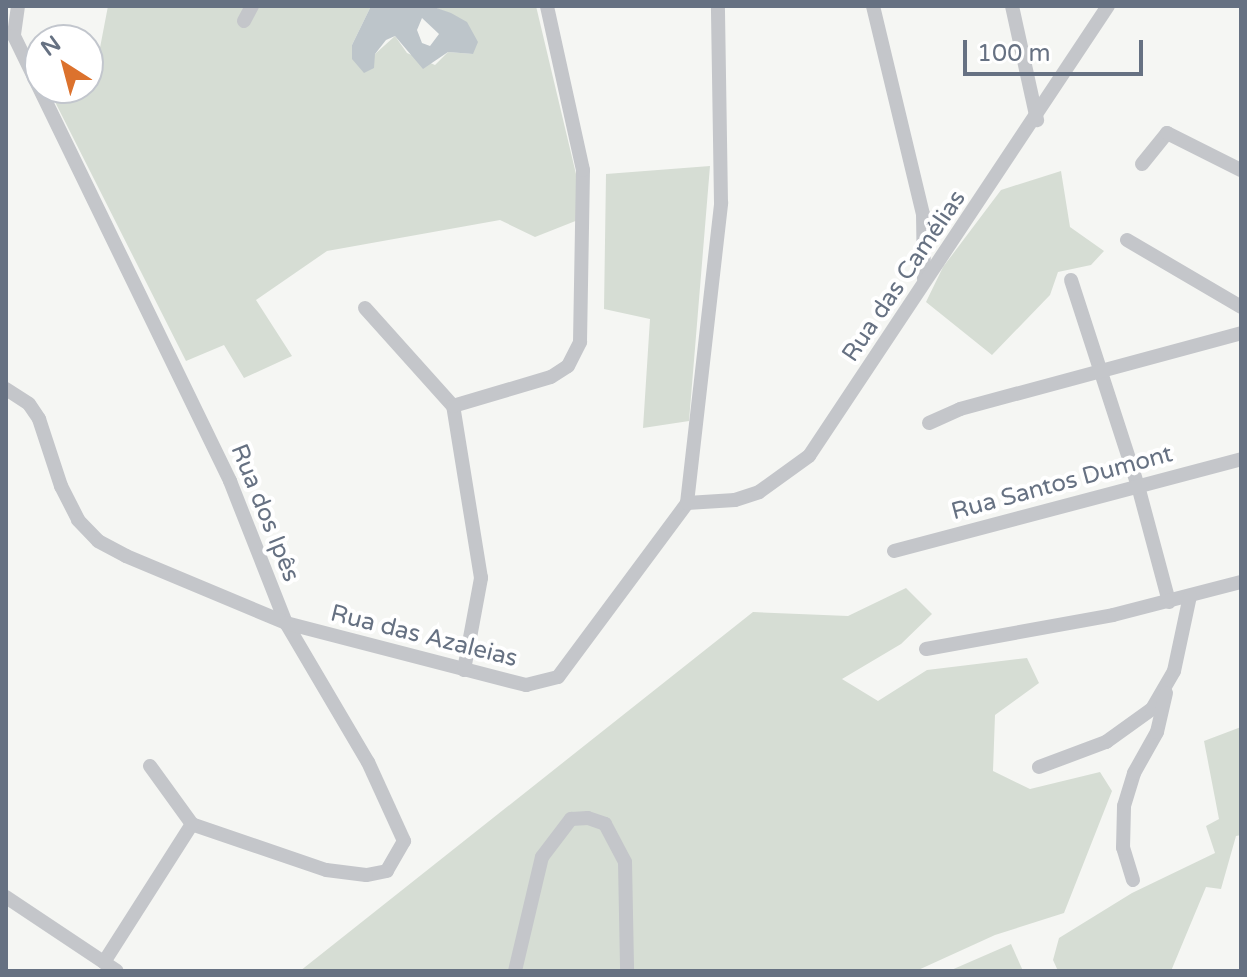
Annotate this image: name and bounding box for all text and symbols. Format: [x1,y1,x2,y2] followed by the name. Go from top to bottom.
[24,24,104,104] north arrow
[967,24,1147,74] scale bar
[36,30,66,62] text: N
[977,39,1051,68] text: 100 m
[836,185,972,367] street label: Rua das Camélias
[224,440,306,586] street label: Rua dos Ipês
[948,440,1176,526] street label: Rua Santos Dumont
[328,599,520,673] street label: Rua das Azaleias

